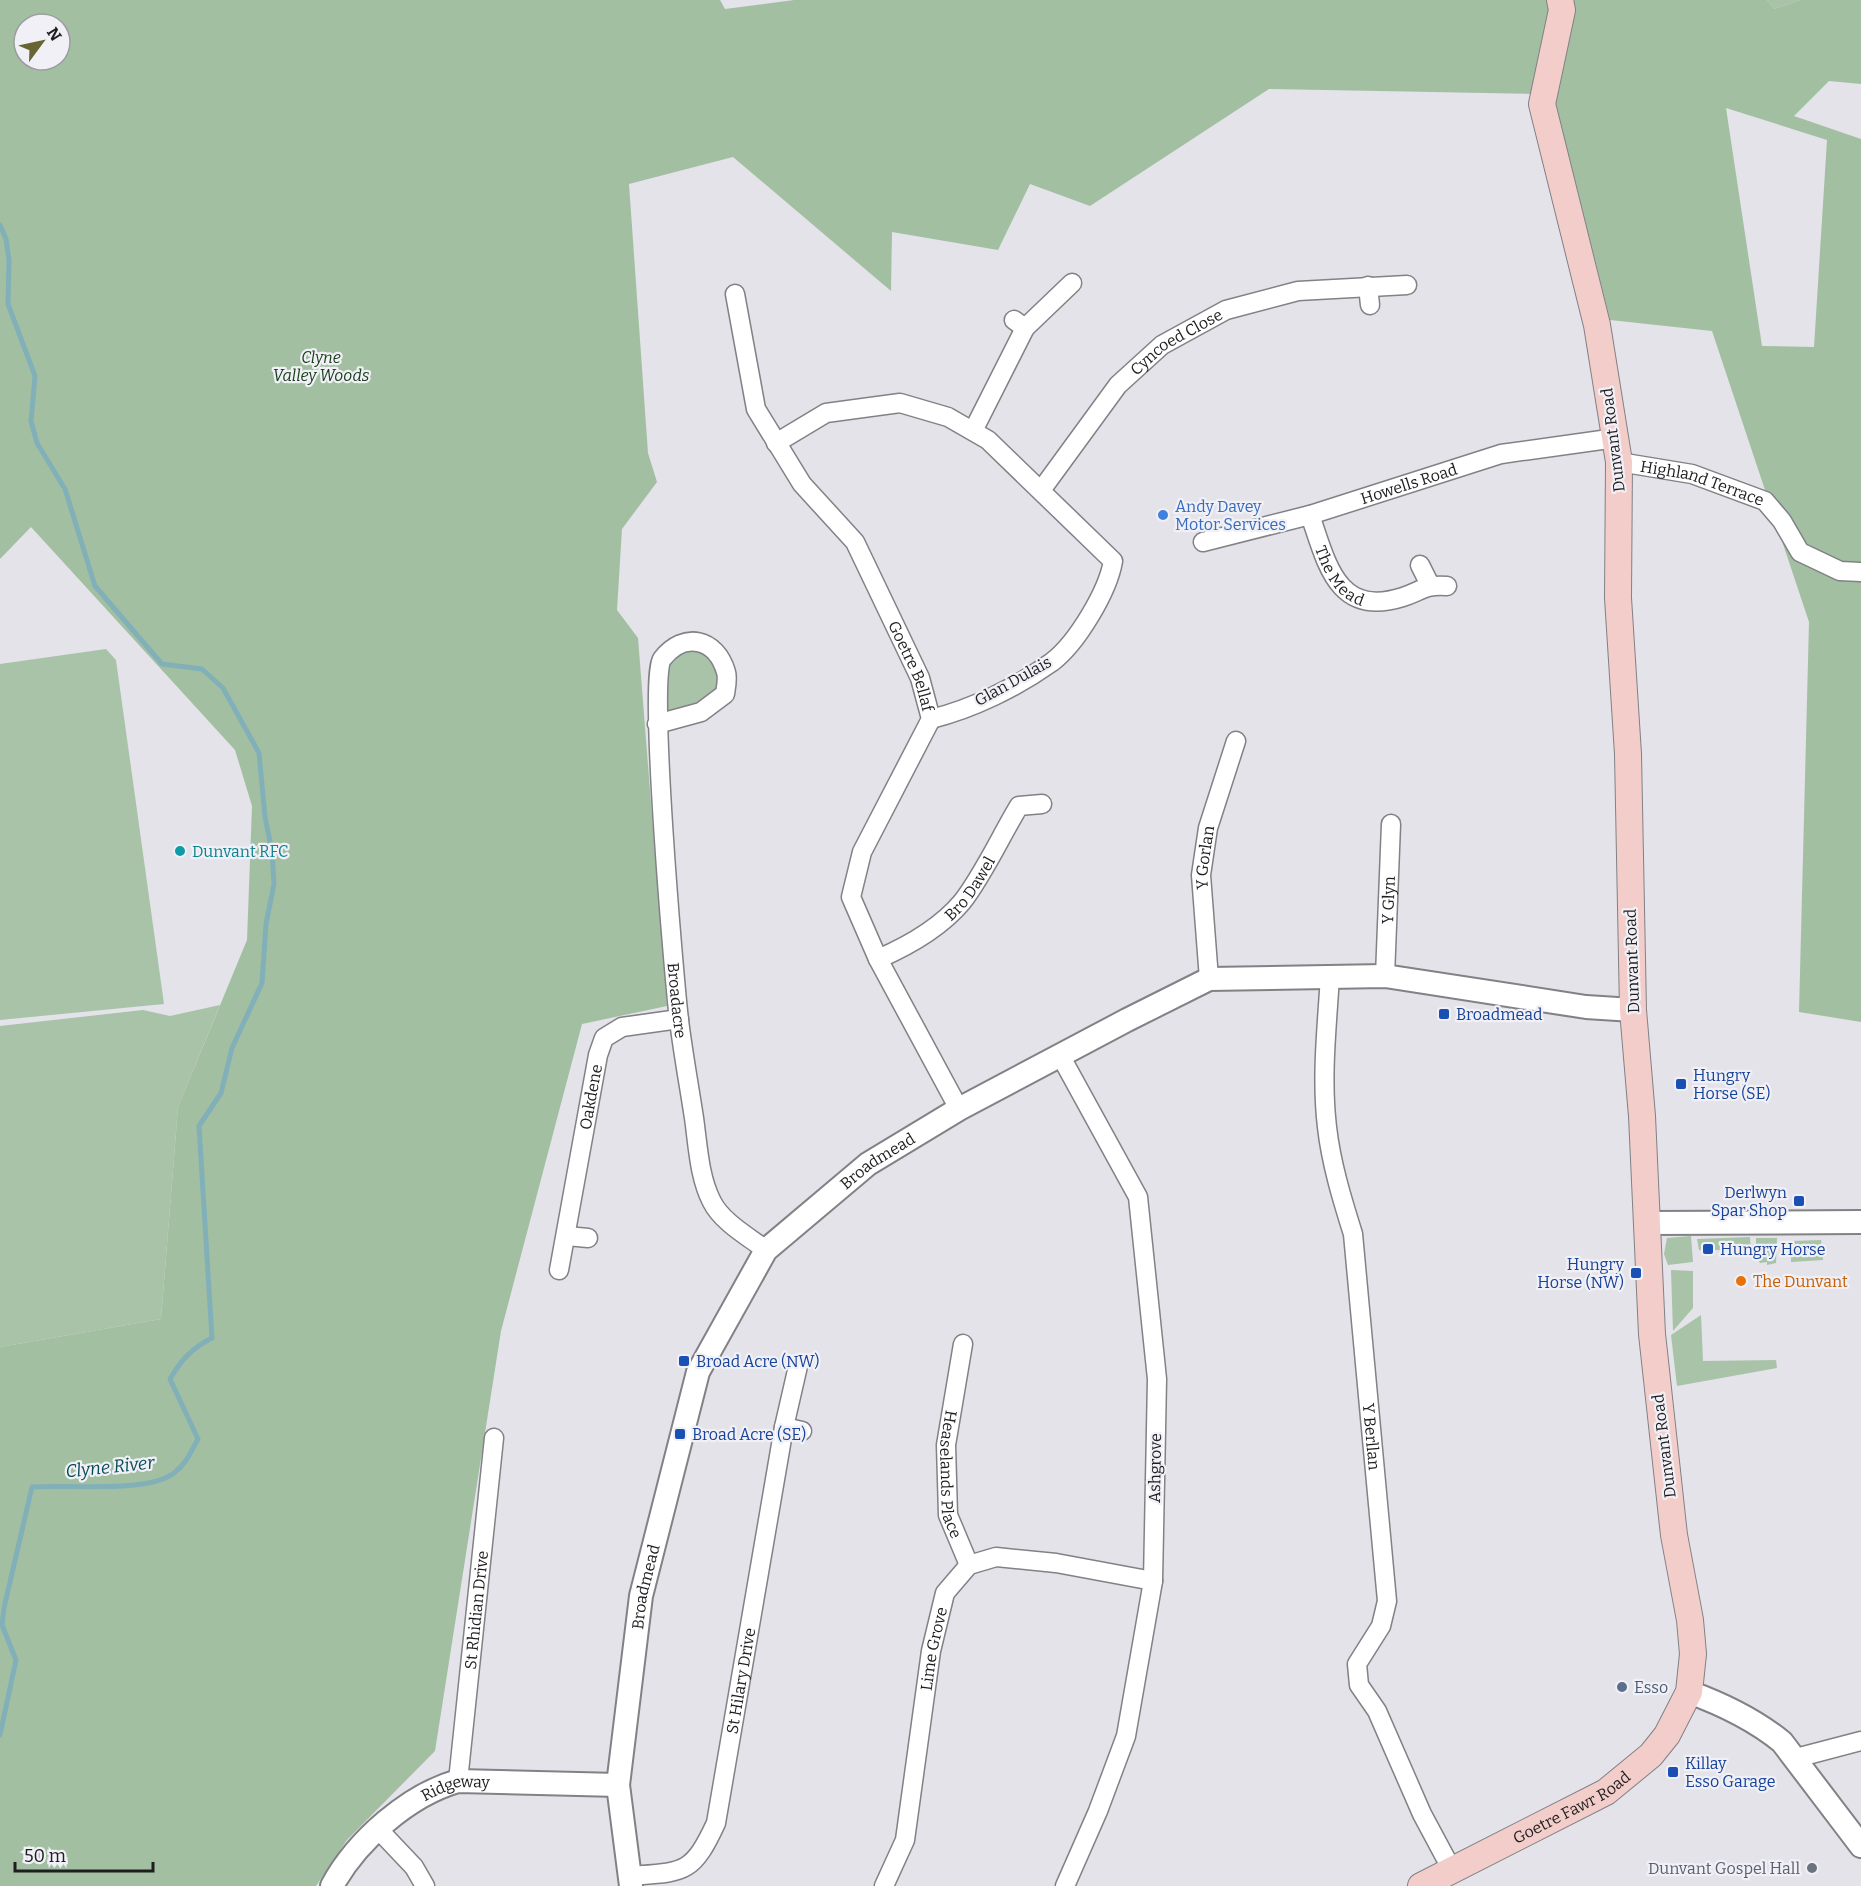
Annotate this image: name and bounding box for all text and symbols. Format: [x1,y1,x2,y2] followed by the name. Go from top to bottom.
[12,12,72,72] north arrow
[43,24,65,44] text: N
[1126,304,1226,379] street label: Cyncoed Close
[273,348,370,385] park label: Clyne Valley Woods
[1597,386,1629,493] street label: Dunvant Road
[1639,456,1767,509] street label: Highland Terrace
[1358,459,1460,508] street label: Howells Road
[1175,497,1286,534] place label: Andy Davey Motor Services
[1156,508,1170,522] marker: Andy Davey Motor Services
[1312,543,1367,609] street label: The Mead
[885,618,938,715] street label: Goetre Bellaf
[971,652,1055,710] street label: Glan Dulais
[1191,824,1218,890] street label: Y Gorlan
[192,842,288,861] place label: Dunvant RFC
[173,844,187,858] marker: Dunvant RFC
[940,852,999,924] street label: Bro Dawel
[1378,876,1398,924] street label: Y Glyn
[1621,908,1643,1014] street label: Dunvant Road
[664,962,691,1040] street label: Broadacre
[1456,1005,1543,1024] place label: Broadmead
[1437,1007,1451,1021] marker: Broadmead
[575,1063,606,1131] street label: Oakdene
[1693,1066,1770,1103] place label: Hungry Horse (SE)
[1674,1077,1688,1091] marker: Hungry Horse (SE)
[836,1128,919,1193] street label: Broadmead
[1711,1183,1787,1220] place label: Derlwyn Spar Shop
[1792,1194,1806,1208] marker: Derlwyn Spar Shop
[1720,1240,1825,1259] place label: Hungry Horse
[1701,1242,1715,1256] marker: Hungry Horse
[1537,1255,1625,1292] place label: Hungry Horse (NW)
[1629,1266,1643,1280] marker: Hungry Horse (NW)
[1753,1272,1848,1291] place label: The Dunvant
[1734,1274,1748,1288] marker: The Dunvant
[696,1352,820,1371] place label: Broad Acre (NW)
[677,1354,691,1368] marker: Broad Acre (NW)
[1648,1392,1680,1499] street label: Dunvant Road
[1359,1402,1384,1471] street label: Y Berllan
[936,1409,966,1541] street label: Heaselands Place
[692,1425,806,1444] place label: Broad Acre (SE)
[673,1427,687,1441] marker: Broad Acre (SE)
[1145,1433,1165,1503] street label: Ashgrove
[65,1451,156,1483] water label: Clyne River
[628,1542,663,1630] street label: Broadmead
[460,1550,492,1670] street label: St Rhidian Drive
[916,1605,951,1692] street label: Lime Grove
[722,1626,759,1735] street label: St Hilary Drive
[1634,1678,1668,1697] place label: Esso
[1615,1680,1629,1694] marker: Esso
[1685,1754,1776,1791] place label: Killay Esso Garage
[1666,1765,1680,1779] marker: Killay Esso Garage
[1510,1766,1634,1847] street label: Goetre Fawr Road
[418,1771,491,1805] street label: Ridgeway
[15,1835,153,1873] scale bar
[24,1845,66,1867] text: 50 m
[1648,1859,1800,1878] place label: Dunvant Gospel Hall
[1805,1861,1819,1875] marker: Dunvant Gospel Hall

